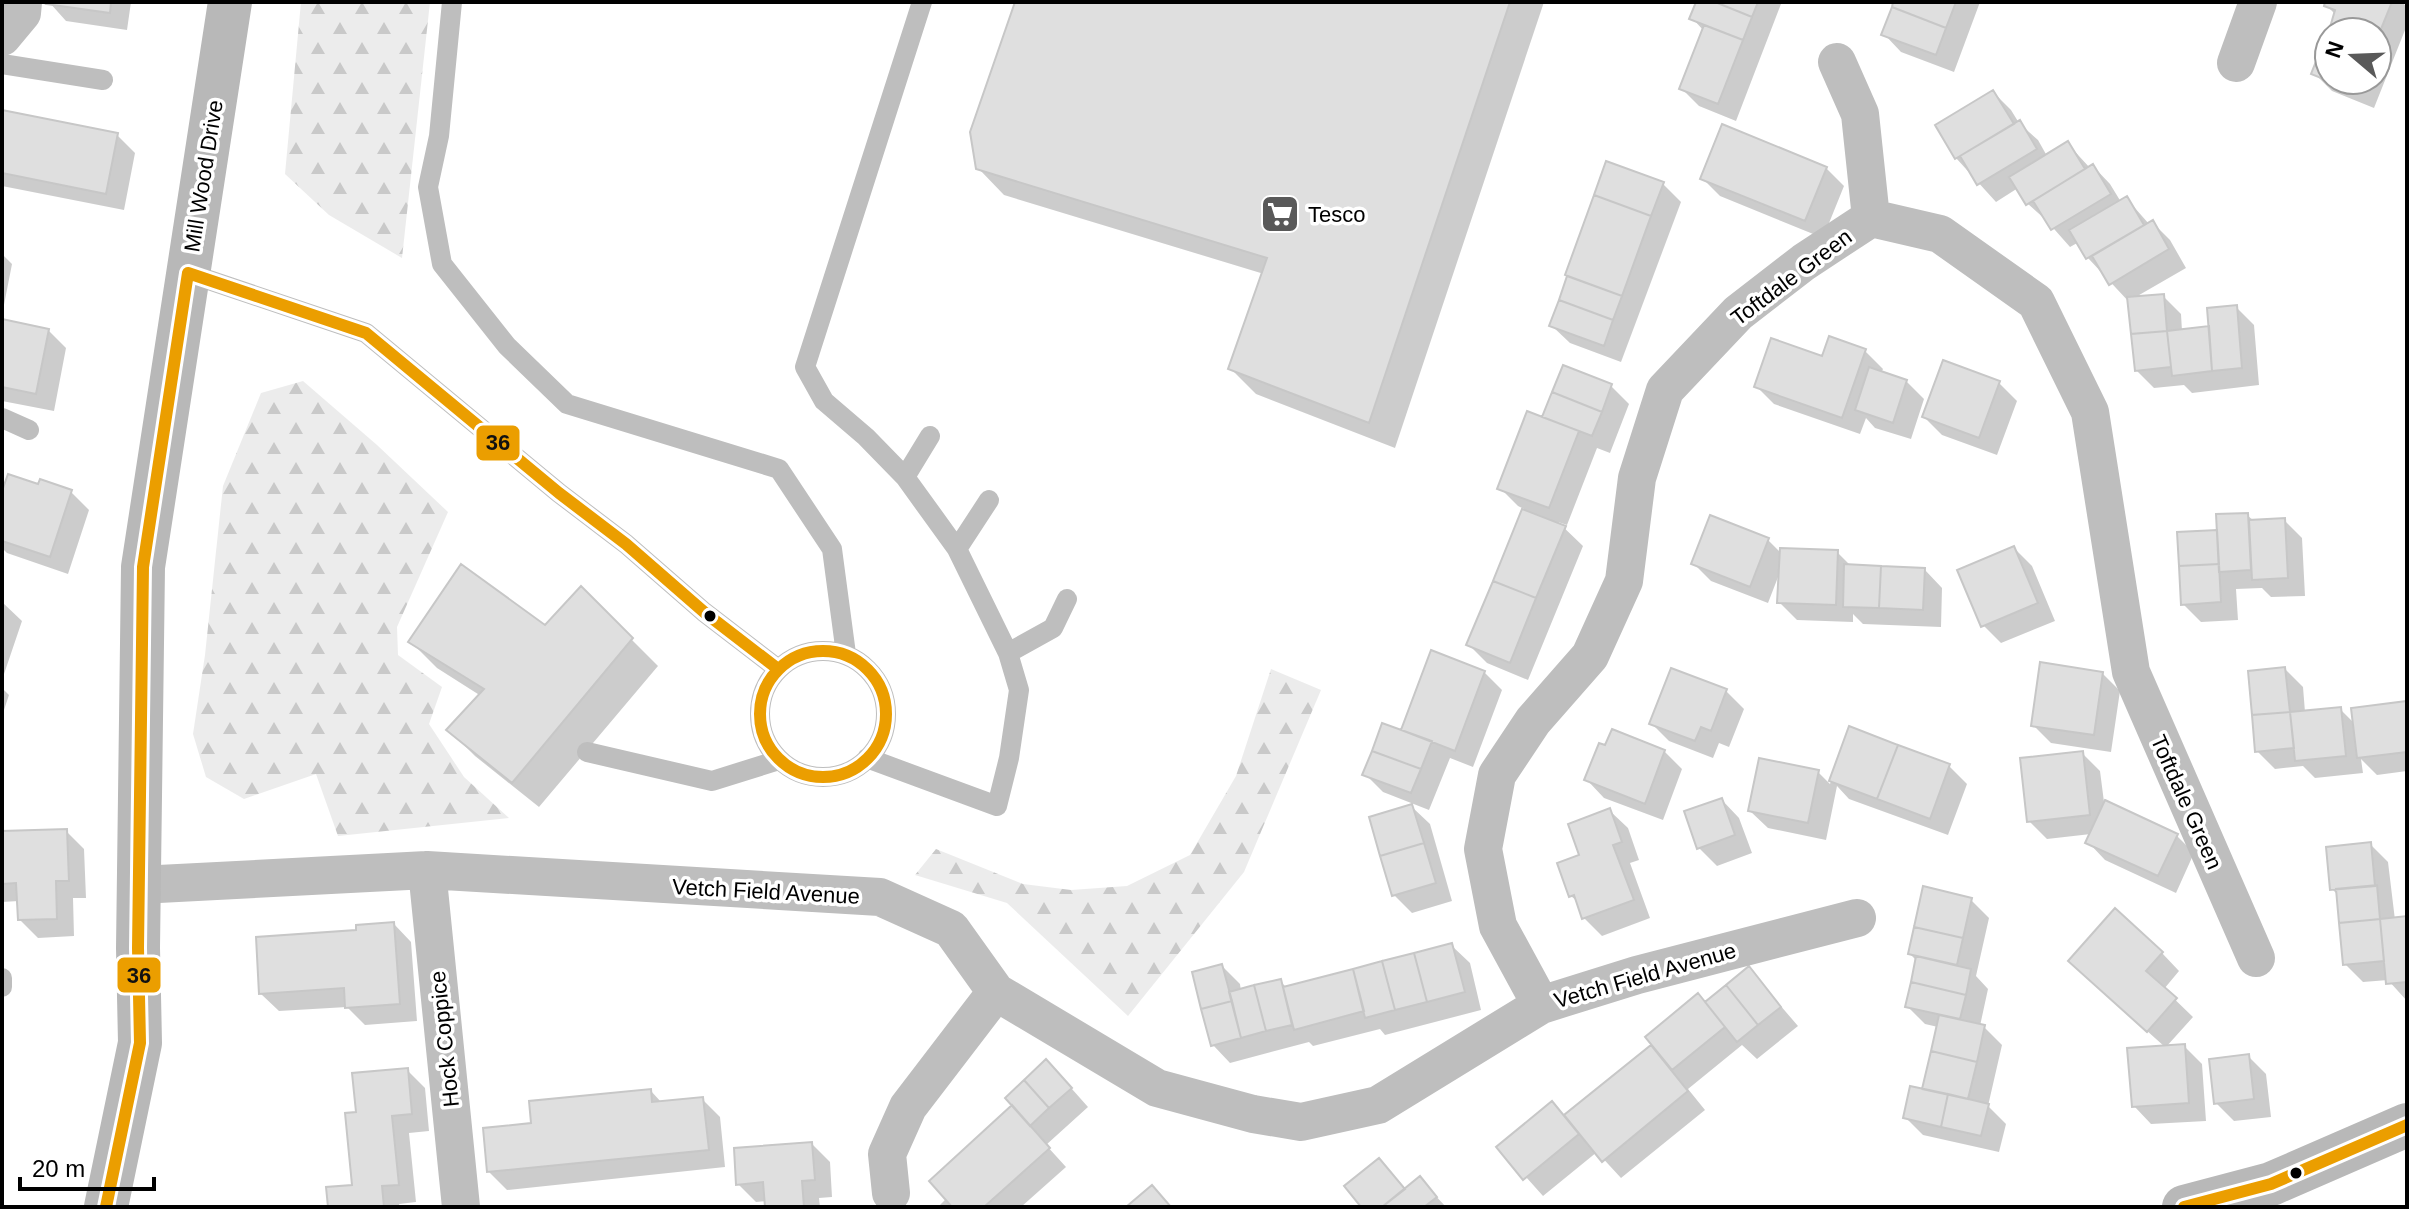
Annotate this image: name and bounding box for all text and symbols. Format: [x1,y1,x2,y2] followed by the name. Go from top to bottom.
[2313,16,2393,96] north arrow
[2320,38,2349,61] text: N
[179,98,228,254] street label: Mill Wood Drive
[1259,193,1301,235] supermarket icon: Tesco
[1308,202,1365,227] place label: Tesco
[1726,224,1856,331] street label: Toftdale Green
[475,424,521,462] line badge: 36
[486,430,510,455] text: 36
[702,608,718,624] unlabelled marker
[2146,731,2227,873] street label: Toftdale Green
[671,874,860,909] street label: Vetch Field Avenue
[1551,938,1739,1013] street label: Vetch Field Avenue
[116,956,162,994] line badge: 36
[127,963,151,988] text: 36
[425,970,464,1108] street label: Hock Coppice
[20,1141,154,1191] scale bar
[32,1155,85,1182] text: 20 m
[2288,1165,2304,1181] unlabelled marker

